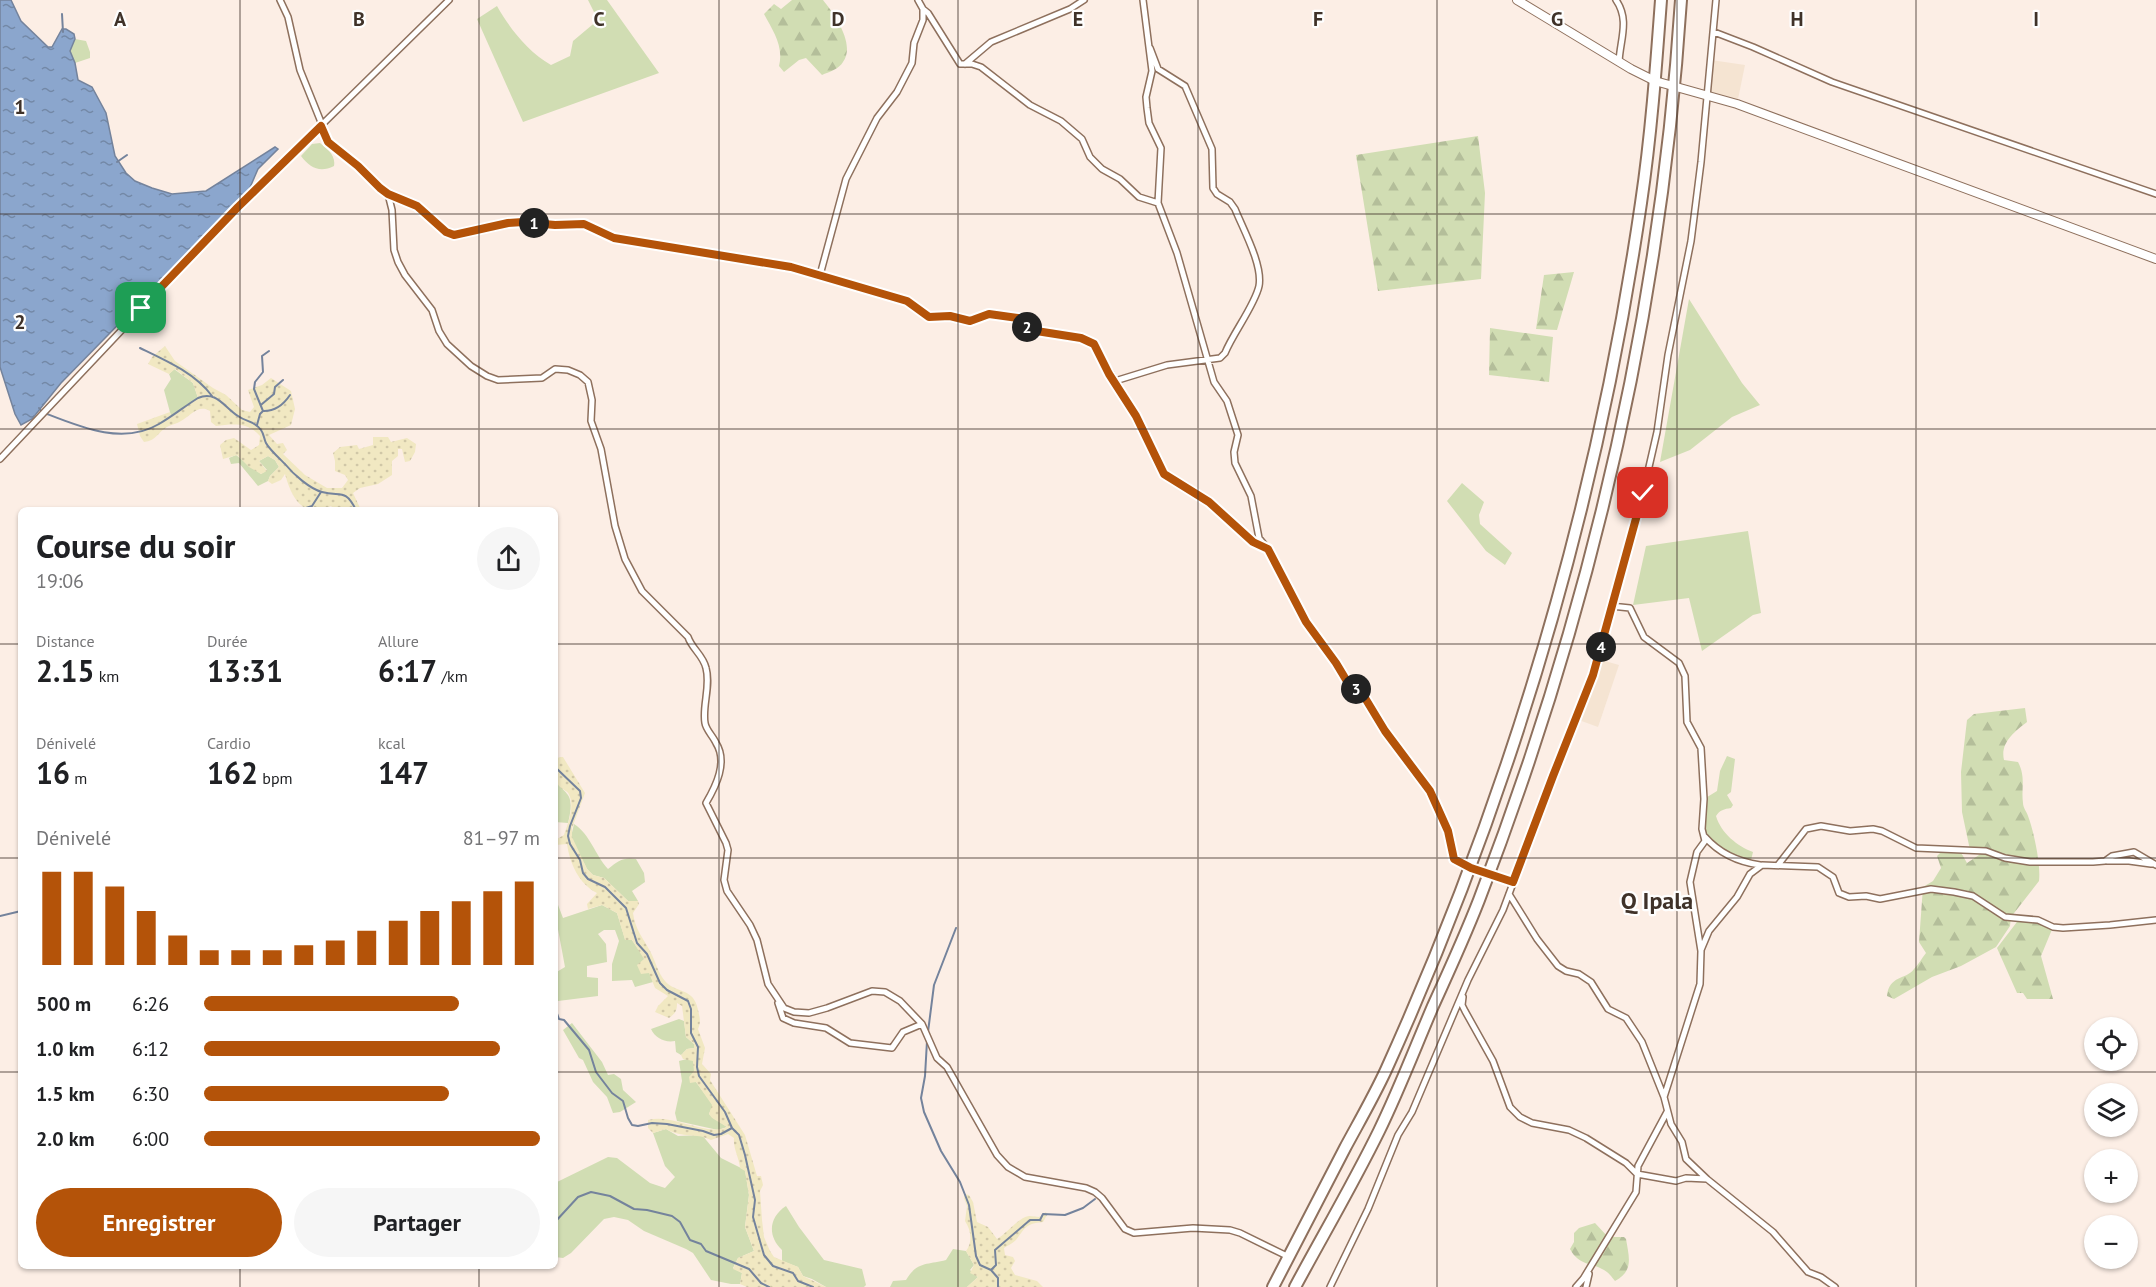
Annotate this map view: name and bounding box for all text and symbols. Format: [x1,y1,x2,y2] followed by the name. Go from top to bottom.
[114,6,127,32] text: A
[353,6,365,32] text: B
[593,6,605,32] text: C
[832,6,845,32] text: D
[1073,6,1083,32] text: E
[1313,6,1323,32] text: F
[1551,6,1563,32] text: G
[1790,6,1804,32] text: H
[2033,6,2039,32] text: I
[14,94,26,120] text: 1
[519,208,549,238] pin: 1
[529,213,539,233] text: 1
[115,282,166,333] pin
[124,291,157,324] icon: arrive
[14,309,26,335] text: 2
[1012,312,1042,342] pin: 2
[1022,317,1032,337] text: 2
[1617,467,1668,518] pin
[1626,476,1659,509] icon: check
[36,524,235,567] text: Course du soir
[477,527,540,590] button: share
[36,568,84,594] text: 19:06
[36,631,95,651] text: Distance
[207,631,248,651] text: Durée
[378,631,419,651] text: Allure
[1586,632,1616,662] pin: 4
[1596,637,1606,657] text: 4
[36,651,94,690] text: 2.15
[207,651,283,690] text: 13:31
[378,651,437,690] text: 6:17
[94,666,119,686] text: km
[437,666,468,686] text: /km
[1341,674,1371,704] pin: 3
[1351,679,1361,699] text: 3
[36,733,96,753] text: Dénivelé
[207,733,251,753] text: Cardio
[378,733,405,753] text: kcal
[36,753,70,792] text: 16
[207,753,258,792] text: 162
[378,753,429,792] text: 147
[70,768,87,788] text: m
[258,768,293,788] text: bpm
[36,825,111,851] text: Dénivelé
[463,825,540,851] text: 81–97 m
[1621,885,1693,916] district label: Q Ipala
[36,991,91,1017] text: 500 m
[132,991,169,1017] text: 6:26
[2084,1017,2138,1269] map controls
[2084,1017,2138,1071] button: locate
[36,1036,95,1062] text: 1.0 km
[132,1036,169,1062] text: 6:12
[36,1081,95,1107] text: 1.5 km
[132,1081,169,1107] text: 6:30
[2084,1083,2138,1137] button: layers
[36,1126,95,1152] text: 2.0 km
[132,1126,169,1152] text: 6:00
[2084,1149,2138,1203] button: +
[36,1188,282,1257] button: Enregistrer
[294,1188,540,1257] button: Partager
[2084,1215,2138,1269] button: −

